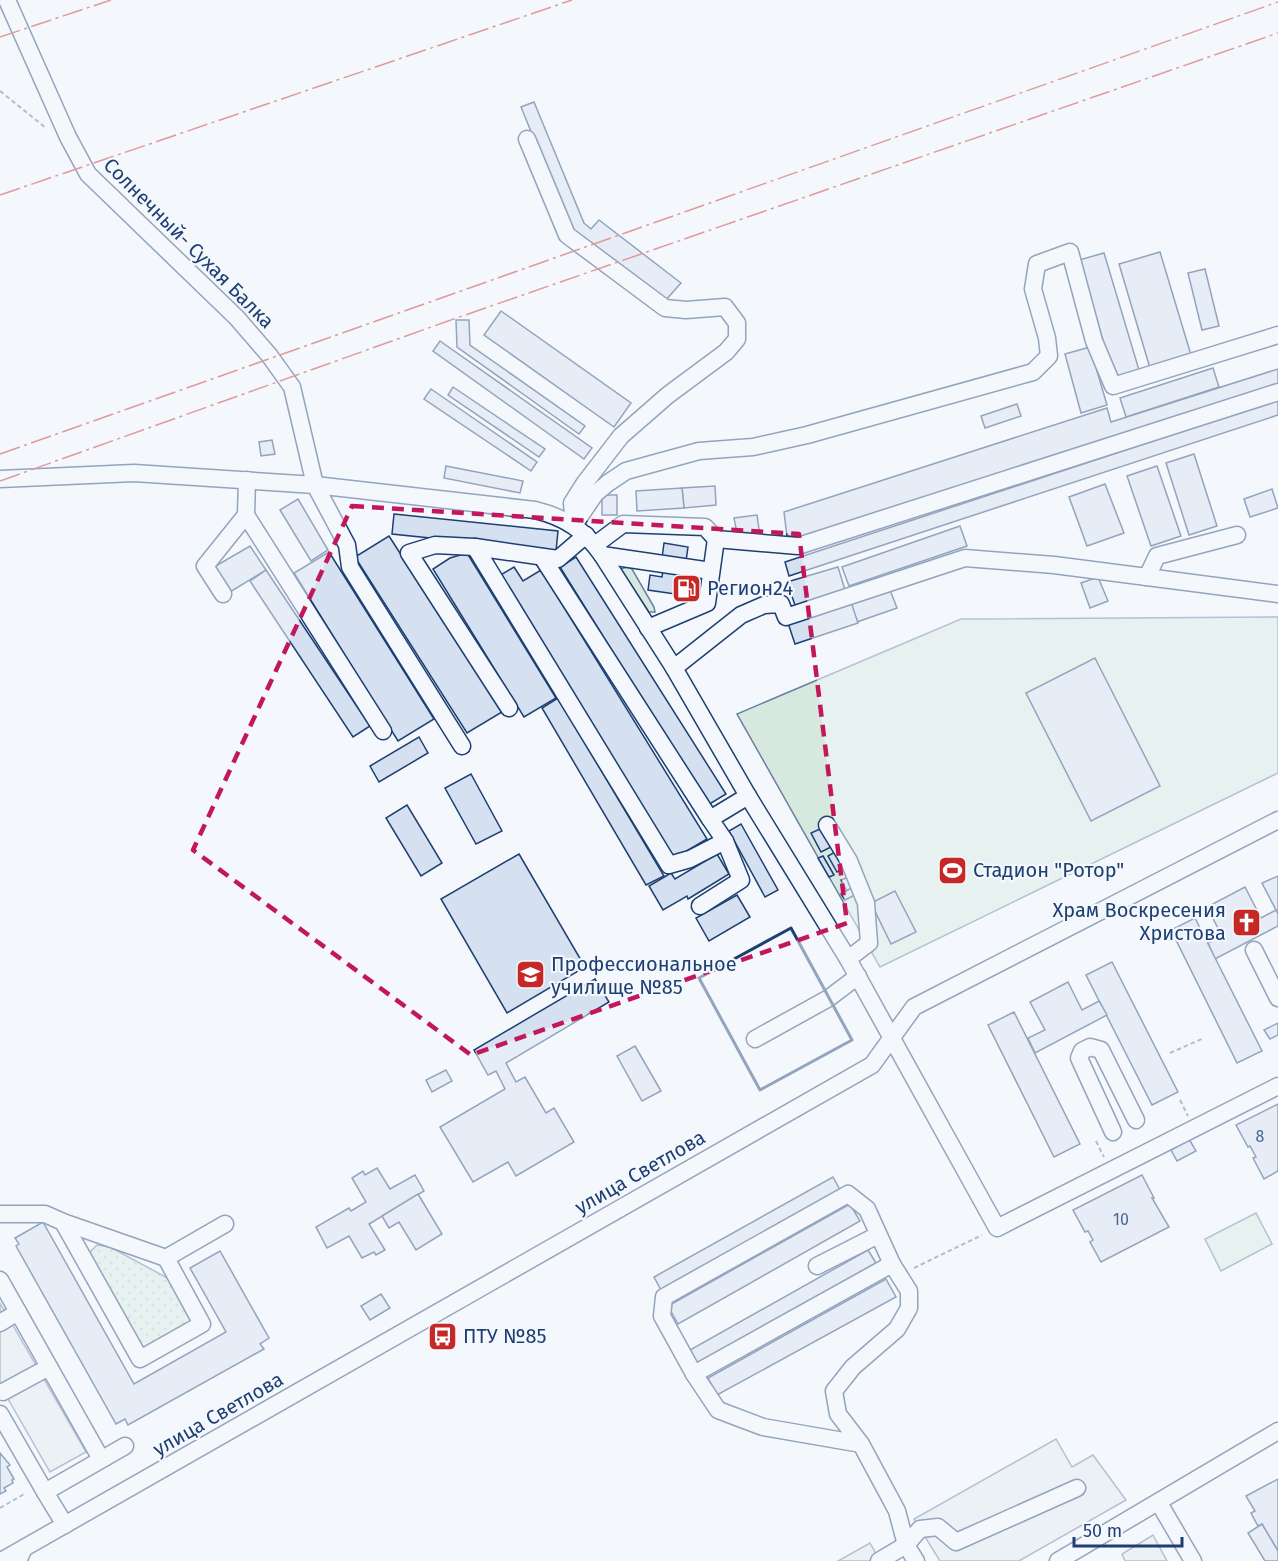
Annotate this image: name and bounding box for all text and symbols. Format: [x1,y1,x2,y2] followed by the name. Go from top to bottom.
[99,153,279,333] street label: Солнечный- Сухая Балка
[670,572,702,604] fuel station icon: Регион24
[707,576,793,600] place label: Регион24
[936,854,968,886] sports icon: Стадион "Ротор"
[973,858,1124,882] place label: Стадион "Ротор"
[1052,898,1226,945] place label: Храм Воскресения Христова
[1231,906,1263,938] church icon: Храм Воскресения Христова
[551,952,737,999] place label: Профессиональное училище №85
[514,959,546,991] school or university icon: Профессиональное училище №85
[570,1125,710,1219] street label: улица Светлова
[1256,1127,1265,1146] house number: 8
[1113,1210,1129,1229] house number: 10
[426,1320,458,1352] bus stop icon: ПТУ №85
[463,1324,546,1348] place label: ПТУ №85
[148,1367,288,1461] street label: улица Светлова
[1074,1510,1182,1548] scale bar
[1083,1520,1122,1542] text: 50 m

